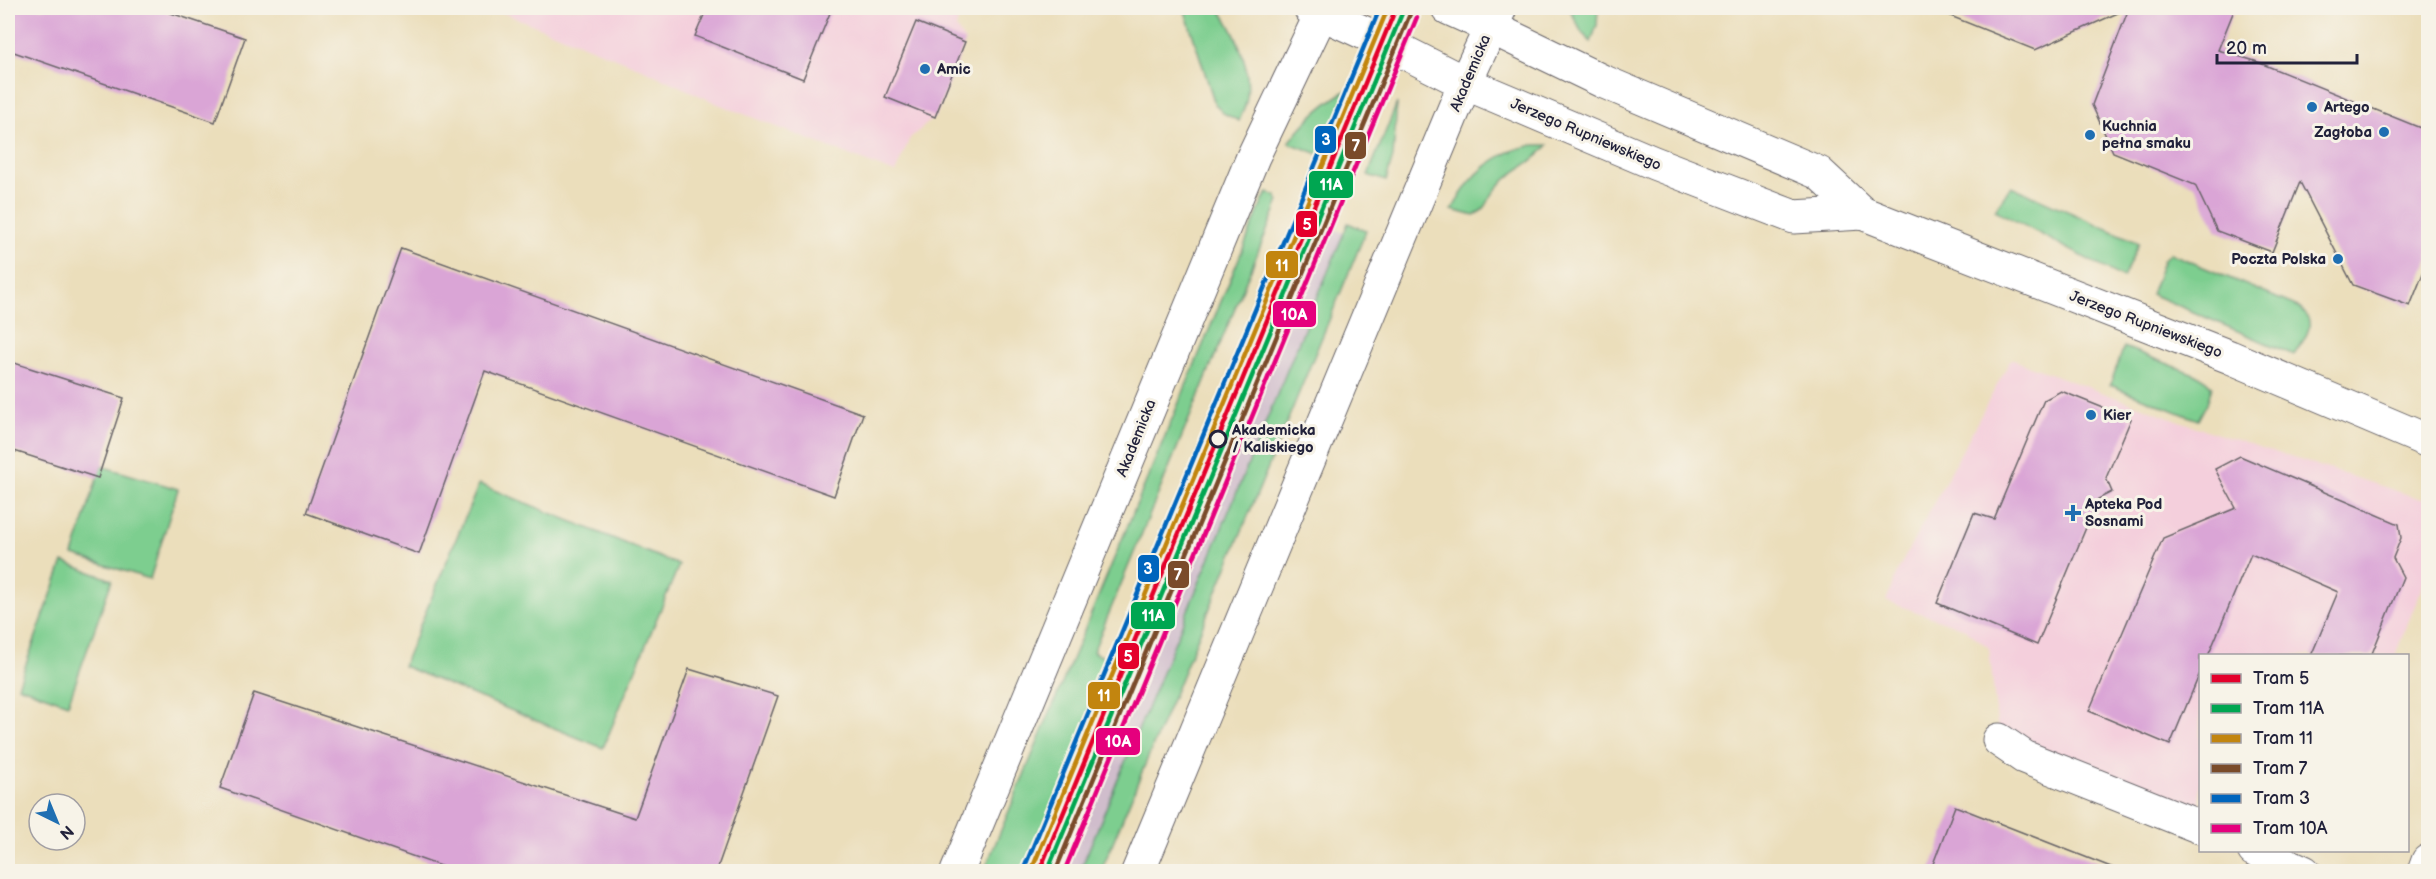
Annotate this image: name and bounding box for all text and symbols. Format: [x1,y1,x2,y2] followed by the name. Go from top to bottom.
[2217,27,2356,65] scale bar
[1446,32,1495,115] street label: Akademicka
[2226,38,2267,59] text: 20 m
[936,60,971,79] place label: Amic
[918,62,932,76] marker: Amic
[1507,94,1664,175] street label: Jerzego Rupniewskiego
[2323,98,2370,117] place label: Artego
[2305,100,2319,114] marker: Artego
[2102,117,2191,153] place label: Kuchnia pełna smaku
[2314,123,2372,142] place label: Zagłoba
[1314,125,1337,154] line badge: 3
[2377,125,2391,139] marker: Zagłoba
[2083,128,2097,142] marker: Kuchnia pełna smaku
[1321,131,1331,150] text: 3
[1344,131,1367,160] line badge: 7
[1352,137,1361,156] text: 7
[1308,170,1354,199] line badge: 11A
[1319,176,1343,195] text: 11A
[1295,210,1318,238] line badge: 5
[1302,216,1312,235] text: 5
[1265,250,1299,279] line badge: 11
[2231,250,2326,269] place label: Poczta Polska
[2331,252,2345,266] marker: Poczta Polska
[1275,257,1289,276] text: 11
[2067,287,2225,362] street label: Jerzego Rupniewskiego
[1272,300,1317,328] line badge: 10A
[1281,306,1307,325] text: 10A
[1112,397,1161,480] street label: Akademicka
[2103,406,2132,425] place label: Kier
[2084,408,2098,422] marker: Kier
[1231,421,1316,457] place label: Akademicka / Kaliskiego
[1209,430,1227,448] marker: Akademicka / Kaliskiego
[2084,495,2162,531] place label: Apteka Pod Sosnami
[2066,506,2080,520] marker: Apteka Pod Sosnami
[1137,554,1160,583] line badge: 3
[1143,560,1153,579] text: 3
[1167,560,1190,589] line badge: 7
[1174,566,1183,585] text: 7
[1130,601,1176,630] line badge: 11A
[1141,607,1165,626] text: 11A
[1117,642,1140,670] line badge: 5
[1123,648,1133,667] text: 5
[2199,654,2409,852] legend
[2253,668,2309,689] text: Tram 5
[1087,681,1121,710] line badge: 11
[1097,687,1111,706] text: 11
[2253,698,2324,719] text: Tram 11A
[1095,727,1141,756] line badge: 10A
[2253,728,2313,749] text: Tram 11
[1105,733,1131,752] text: 10A
[2253,758,2308,779] text: Tram 7
[2253,788,2310,809] text: Tram 3
[27,792,87,852] north arrow
[2253,818,2328,839] text: Tram 10A
[55,821,77,843] text: N

